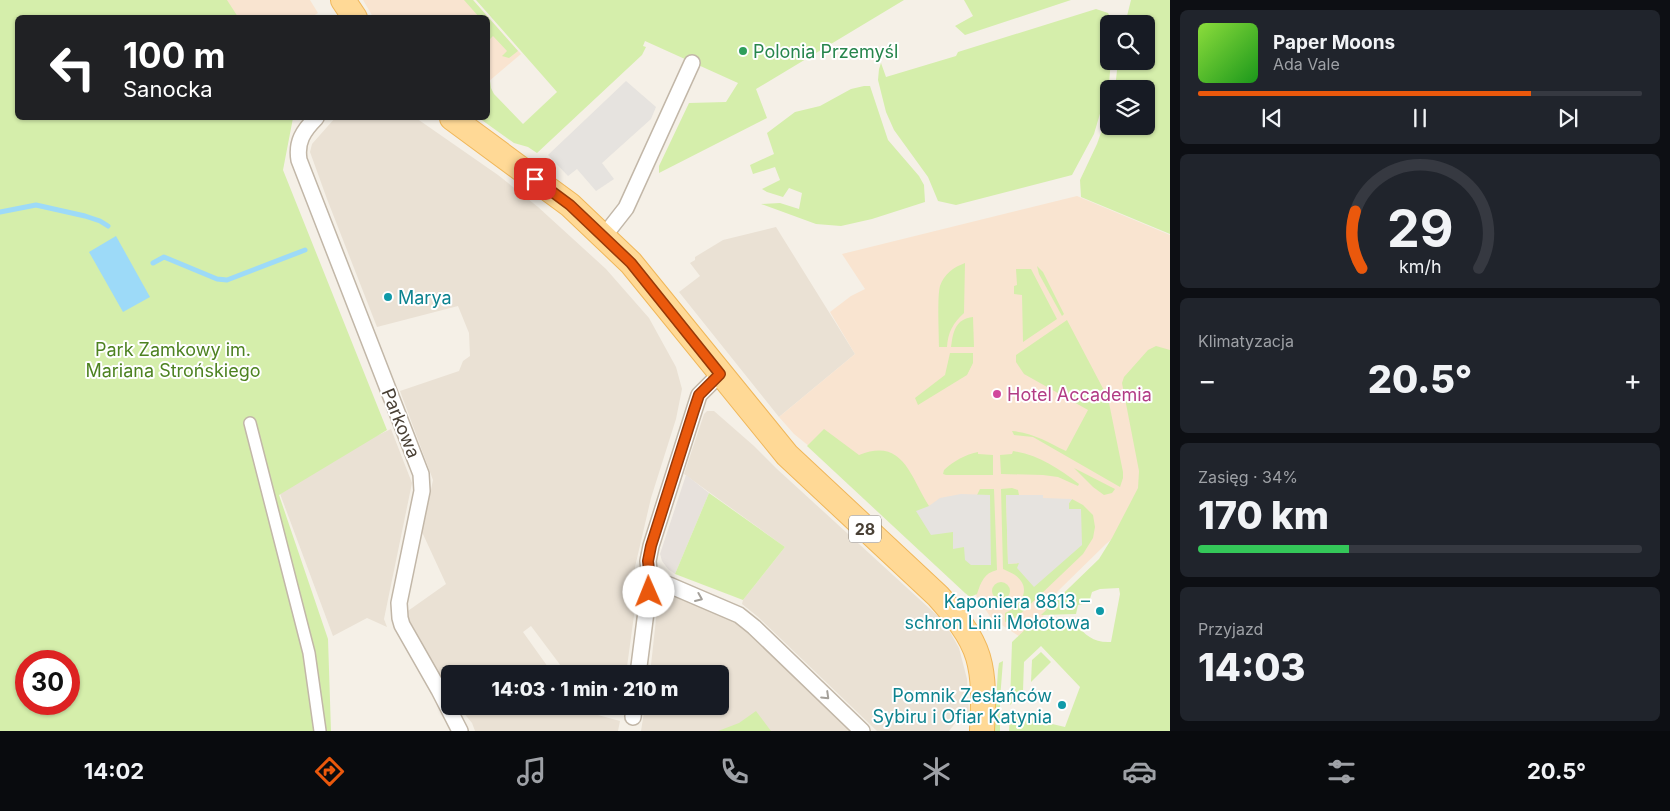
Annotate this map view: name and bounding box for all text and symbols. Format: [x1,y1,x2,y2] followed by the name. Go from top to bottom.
[1100,15,1155,135] map controls
[1100,15,1155,70] button: search
[1273,31,1395,54] text: Paper Moons
[123,34,226,76] text: 100 m
[40,35,105,100] icon: left
[753,41,898,62] place label: Polonia Przemyśl
[737,45,749,57] marker: Polonia Przemyśl
[1273,54,1340,74] text: Ada Vale
[123,76,213,102] text: Sanocka
[1100,80,1155,135] button: layers
[1258,104,1286,132] icon: previous
[1406,104,1434,132] icon: pause
[1554,104,1582,132] icon: next
[514,158,556,200] pin
[521,165,549,193] icon: arrive
[1387,197,1453,260] text: 29
[1399,256,1441,277] text: km/h
[398,287,452,308] place label: Marya
[382,291,394,303] marker: Marya
[1198,331,1294,351] text: Klimatyzacja
[85,339,261,381] park label: Park Zamkowy im. Mariana Strońskiego
[1368,356,1472,402] text: 20.5°
[1198,363,1217,397] text: −
[1623,363,1642,397] text: +
[1007,384,1152,405] place label: Hotel Accademia
[378,385,424,461] street label: Parkowa
[991,388,1003,400] marker: Hotel Accademia
[1198,467,1298,487] text: Zasięg · 34%
[1198,492,1329,538] text: 170 km
[849,516,881,542] road number: 28
[622,565,674,617] position arrow
[694,591,703,602] one-way arrow
[904,591,1090,633] place label: Kaponiera 8813 – schron Linii Mołotowa
[1094,605,1106,617] marker: Kaponiera 8813 – schron Linii Mołotowa
[1198,619,1263,639] text: Przyjazd
[1198,644,1306,690] text: 14:03
[15,650,80,715] speed limit sign: 30
[492,678,678,701] text: 14:03 · 1 min · 210 m
[873,685,1052,727] place label: Pomnik Zesłańców Sybiru i Ofiar Katynia
[820,690,829,699] one-way arrow
[1056,699,1068,711] marker: Pomnik Zesłańców Sybiru i Ofiar Katynia
[312,754,347,789] icon: directions
[514,754,549,789] icon: music
[717,754,752,789] icon: phone
[919,754,954,789] icon: climate
[1122,754,1157,789] icon: car
[1324,754,1359,789] icon: filters
[84,758,144,784] text: 14:02
[1527,758,1586,784] text: 20.5°

